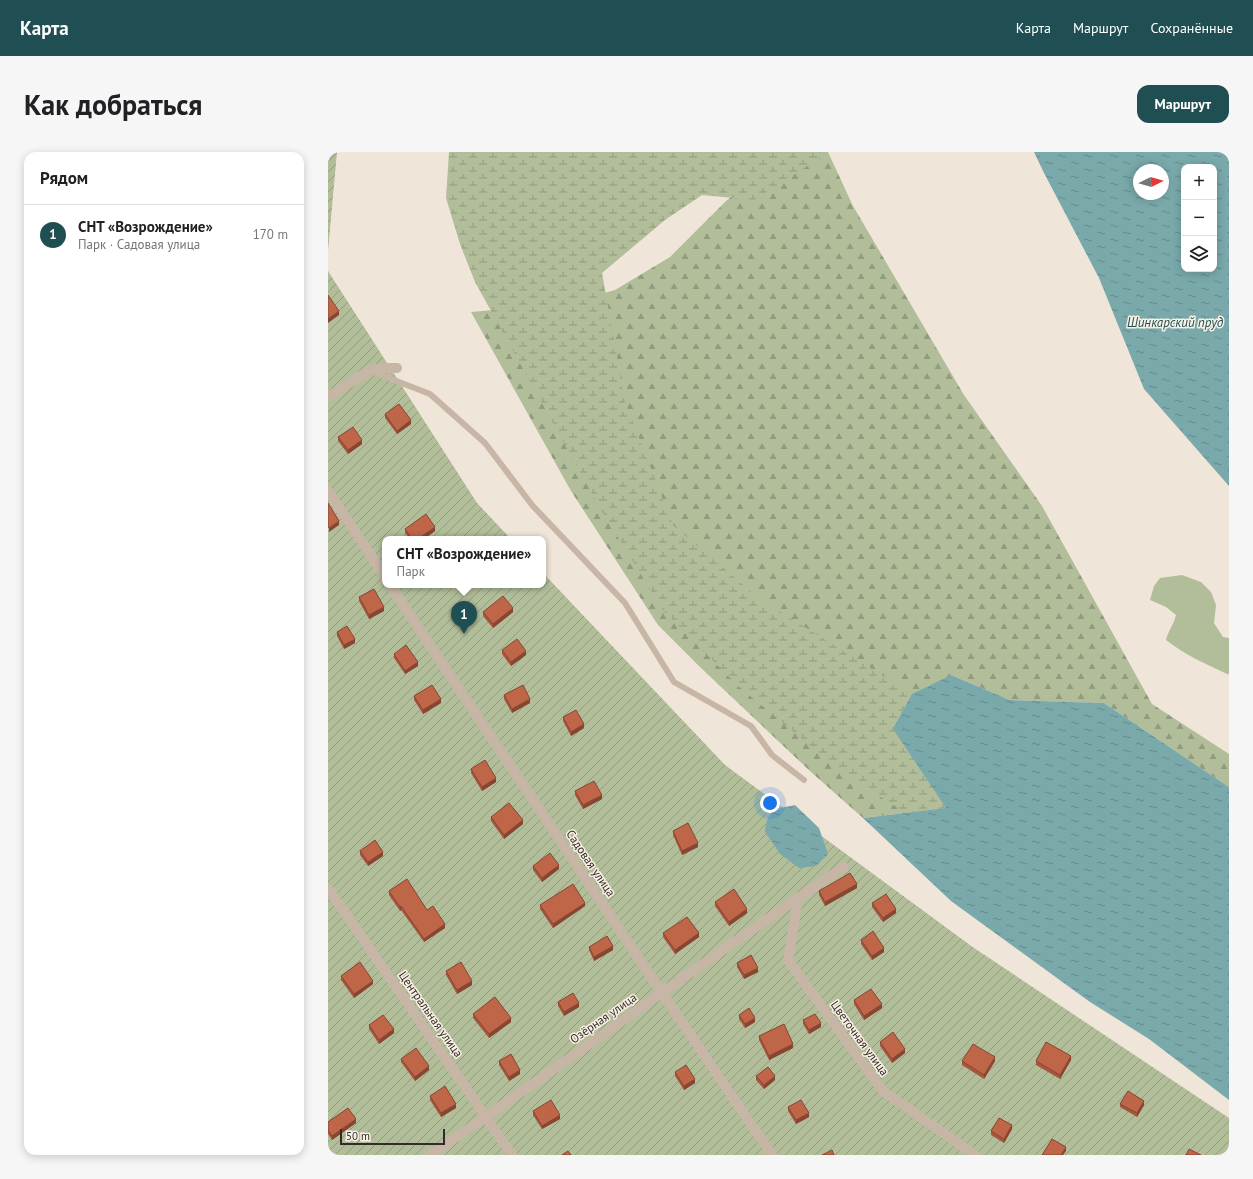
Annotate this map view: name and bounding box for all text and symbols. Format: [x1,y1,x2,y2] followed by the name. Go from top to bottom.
[20,16,69,40] text: Карта
[1016,19,1051,37] text: Карта
[1073,19,1128,37] text: Маршрут
[1150,19,1233,37] text: Сохранённые
[1137,85,1229,123] button: Маршрут
[24,86,202,123] text: Как добраться
[1133,164,1169,200] north arrow
[1181,164,1217,272] map controls
[1181,164,1217,200] button: +
[40,167,88,189] text: Рядом
[1181,200,1217,236] button: −
[78,217,213,236] text: СНТ «Возрождение»
[49,226,57,243] text: 1
[253,226,288,243] text: 170 m
[78,236,200,253] text: Парк · Садовая улица
[1181,236,1217,272] button: layers
[1127,314,1224,331] water label: Шинкарский пруд
[382,536,546,588] popup
[397,544,531,563] text: СНТ «Возрождение»
[397,563,425,580] text: Парк
[451,601,477,634] pin: 1
[760,793,780,813] your location
[563,827,619,899] street label: Садовая улица
[396,968,466,1060] street label: Центральная улица
[567,989,639,1047] street label: Озёрная улица
[828,998,892,1078] street label: Цветочная улица
[340,1127,445,1146] scale bar
[346,1129,370,1143] text: 50 m

